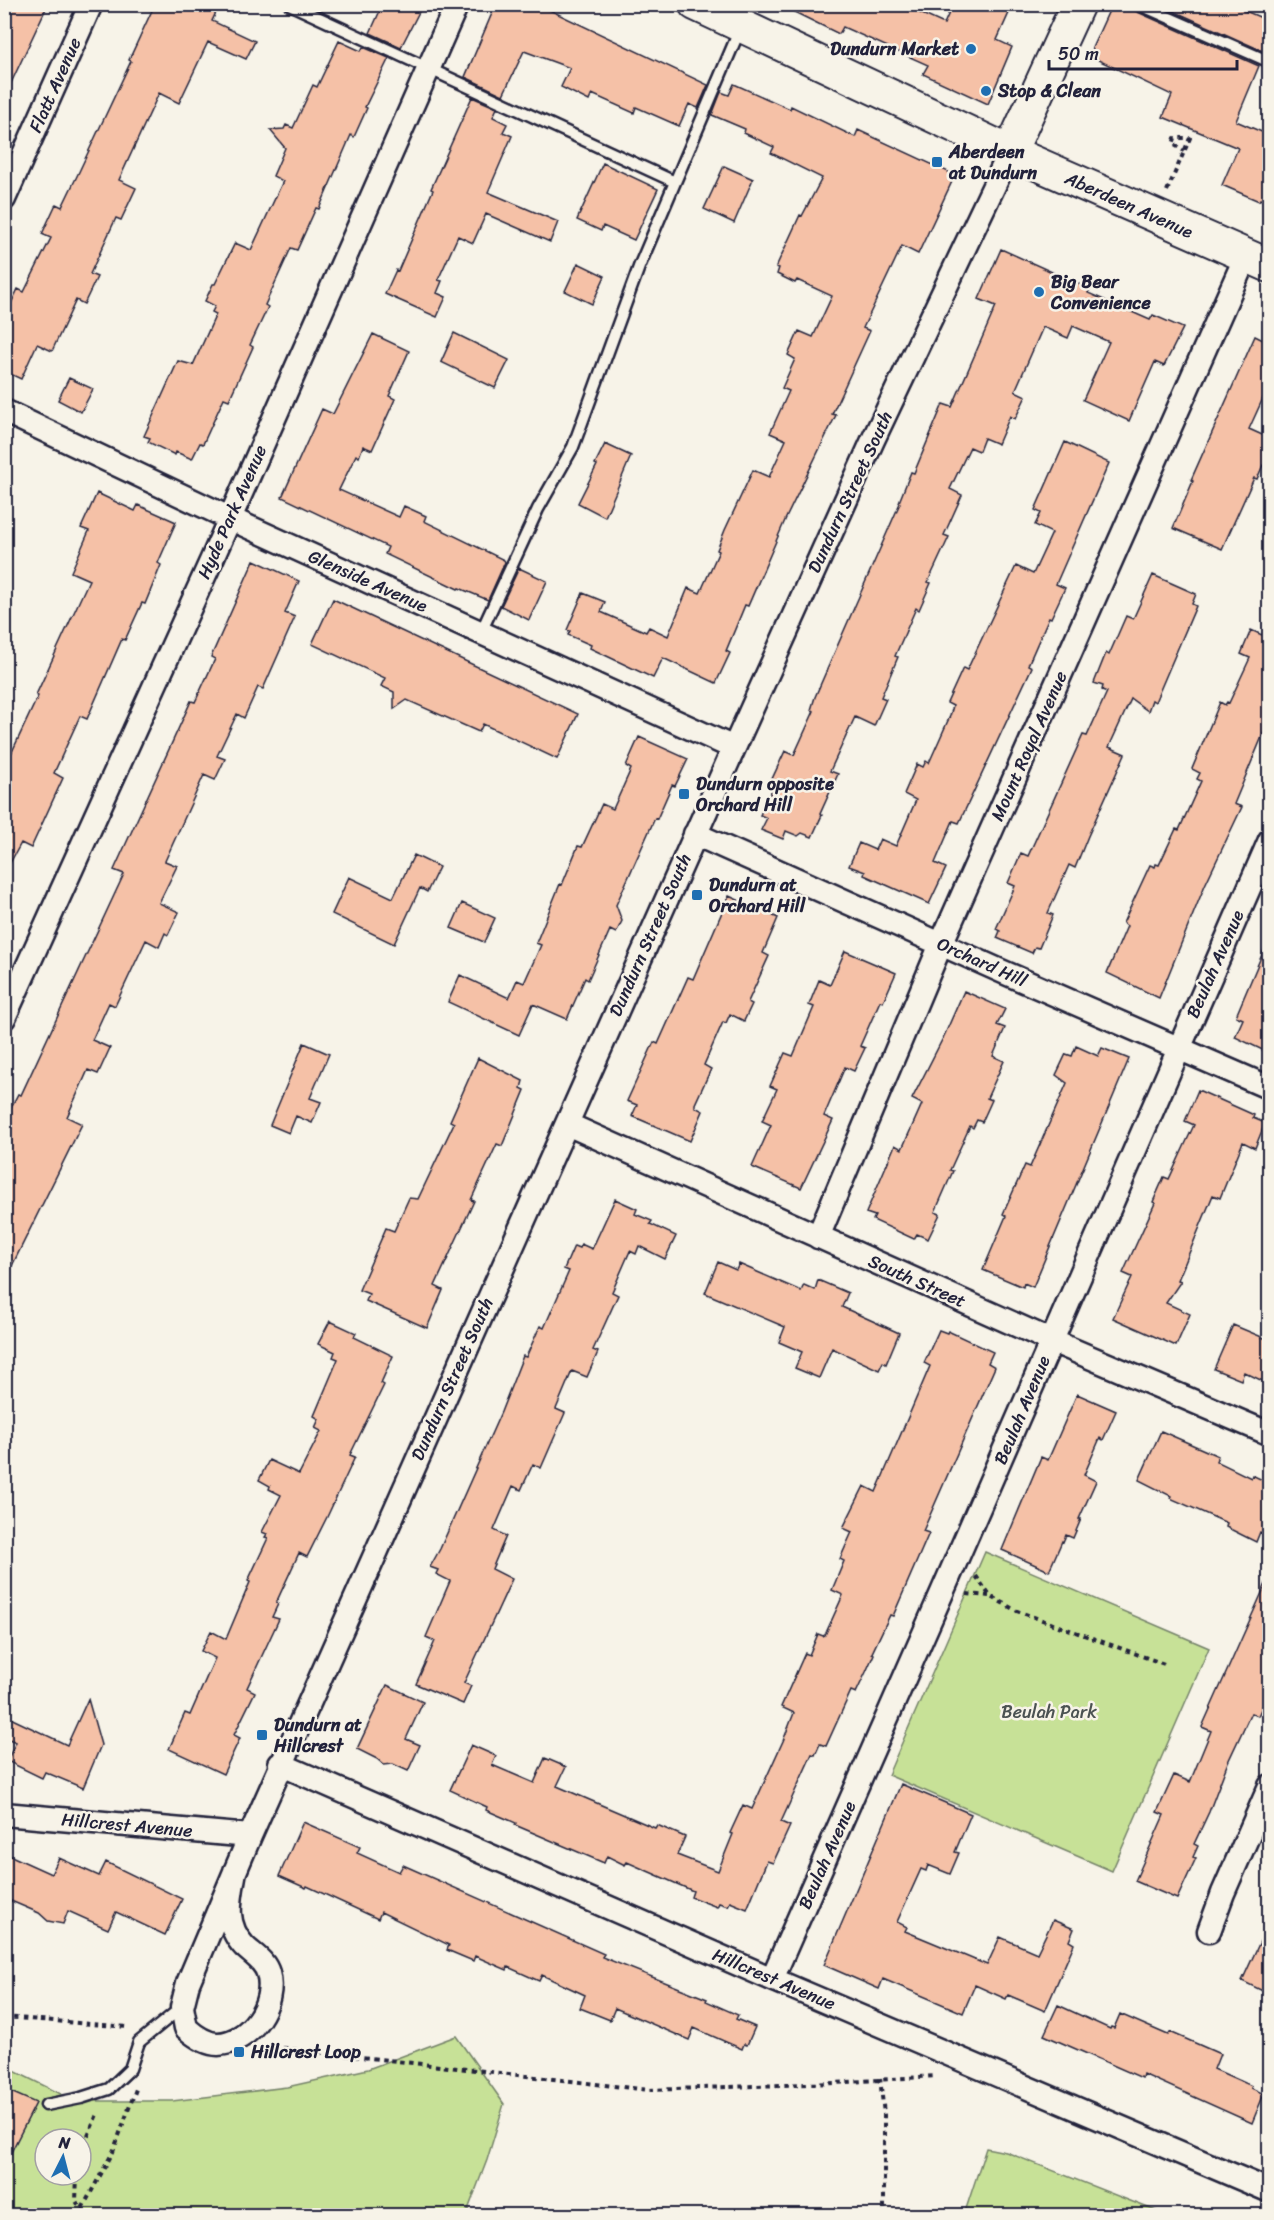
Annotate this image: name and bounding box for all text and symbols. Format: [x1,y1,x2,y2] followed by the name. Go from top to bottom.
[20,32,90,138] street label: Flatt Avenue
[830,33,959,65] place label: Dundurn Market
[1049,33,1236,71] scale bar
[1058,38,1099,70] text: 50 m
[964,42,978,56] marker: Dundurn Market
[997,75,1101,107] place label: Stop & Clean
[979,84,993,98] marker: Stop & Clean
[948,136,1037,189] place label: Aberdeen at Dundurn
[930,155,944,169] marker: Aberdeen at Dundurn
[1059,162,1199,248] street label: Aberdeen Avenue
[1050,266,1151,319] place label: Big Bear Convenience
[1032,285,1046,299] marker: Big Bear Convenience
[798,406,902,578] street label: Dundurn Street South
[188,440,276,584] street label: Hyde Park Avenue
[303,540,433,622] street label: Glenside Avenue
[981,666,1077,826] street label: Mount Royal Avenue
[696,768,834,821] place label: Dundurn opposite Orchard Hill
[677,787,691,801] marker: Dundurn opposite Orchard Hill
[600,848,700,1022] street label: Dundurn Street South
[709,869,806,922] place label: Dundurn at Orchard Hill
[690,888,704,902] marker: Dundurn at Orchard Hill
[1177,904,1253,1023] street label: Beulah Avenue
[932,928,1033,996] street label: Orchard Hill
[863,1245,971,1317] street label: South Street
[402,1292,502,1466] street label: Dundurn Street South
[985,1350,1060,1470] street label: Beulah Avenue
[1001,1696,1097,1728] park label: Beulah Park
[273,1709,362,1762] place label: Dundurn at Hillcrest
[255,1728,269,1742] marker: Dundurn at Hillcrest
[789,1795,865,1914] street label: Beulah Avenue
[60,1803,194,1847] street label: Hillcrest Avenue
[707,1939,841,2019] street label: Hillcrest Avenue
[250,2036,361,2068] place label: Hillcrest Loop
[232,2045,246,2059] marker: Hillcrest Loop
[33,2127,93,2187] north arrow
[56,2127,72,2158] text: N

